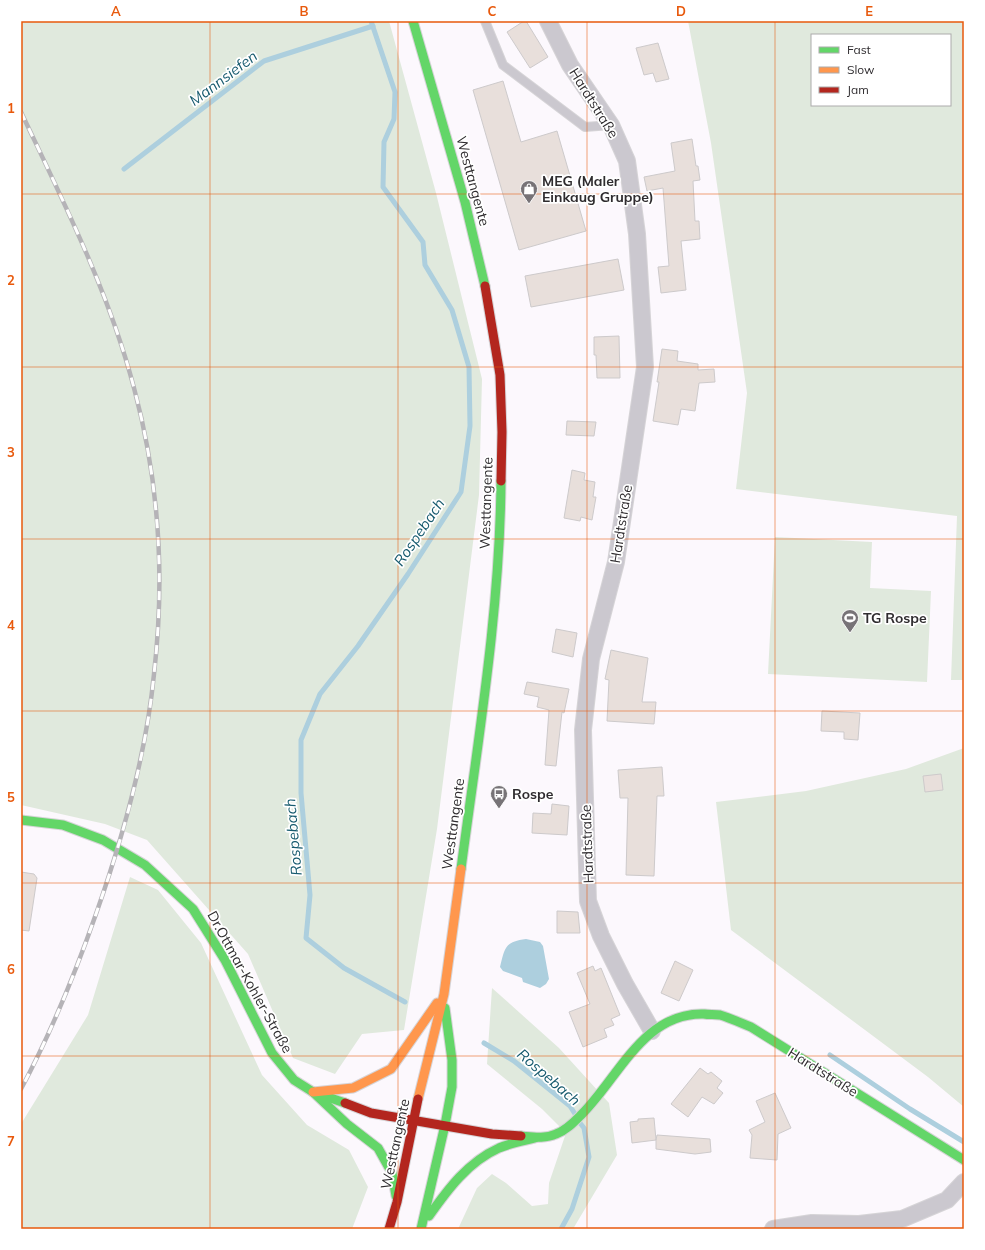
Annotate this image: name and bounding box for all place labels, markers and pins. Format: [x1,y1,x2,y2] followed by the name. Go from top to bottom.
[542,172,654,206] place label: MEG (Maler Einkaug Gruppe)
[519,179,539,204] shop icon: MEG (Maler Einkaug Gruppe)
[840,608,860,633] sports icon: TG Rospe
[863,609,927,627] place label: TG Rospe
[489,784,509,809] bus stop icon: Rospe
[512,785,554,803] place label: Rospe

